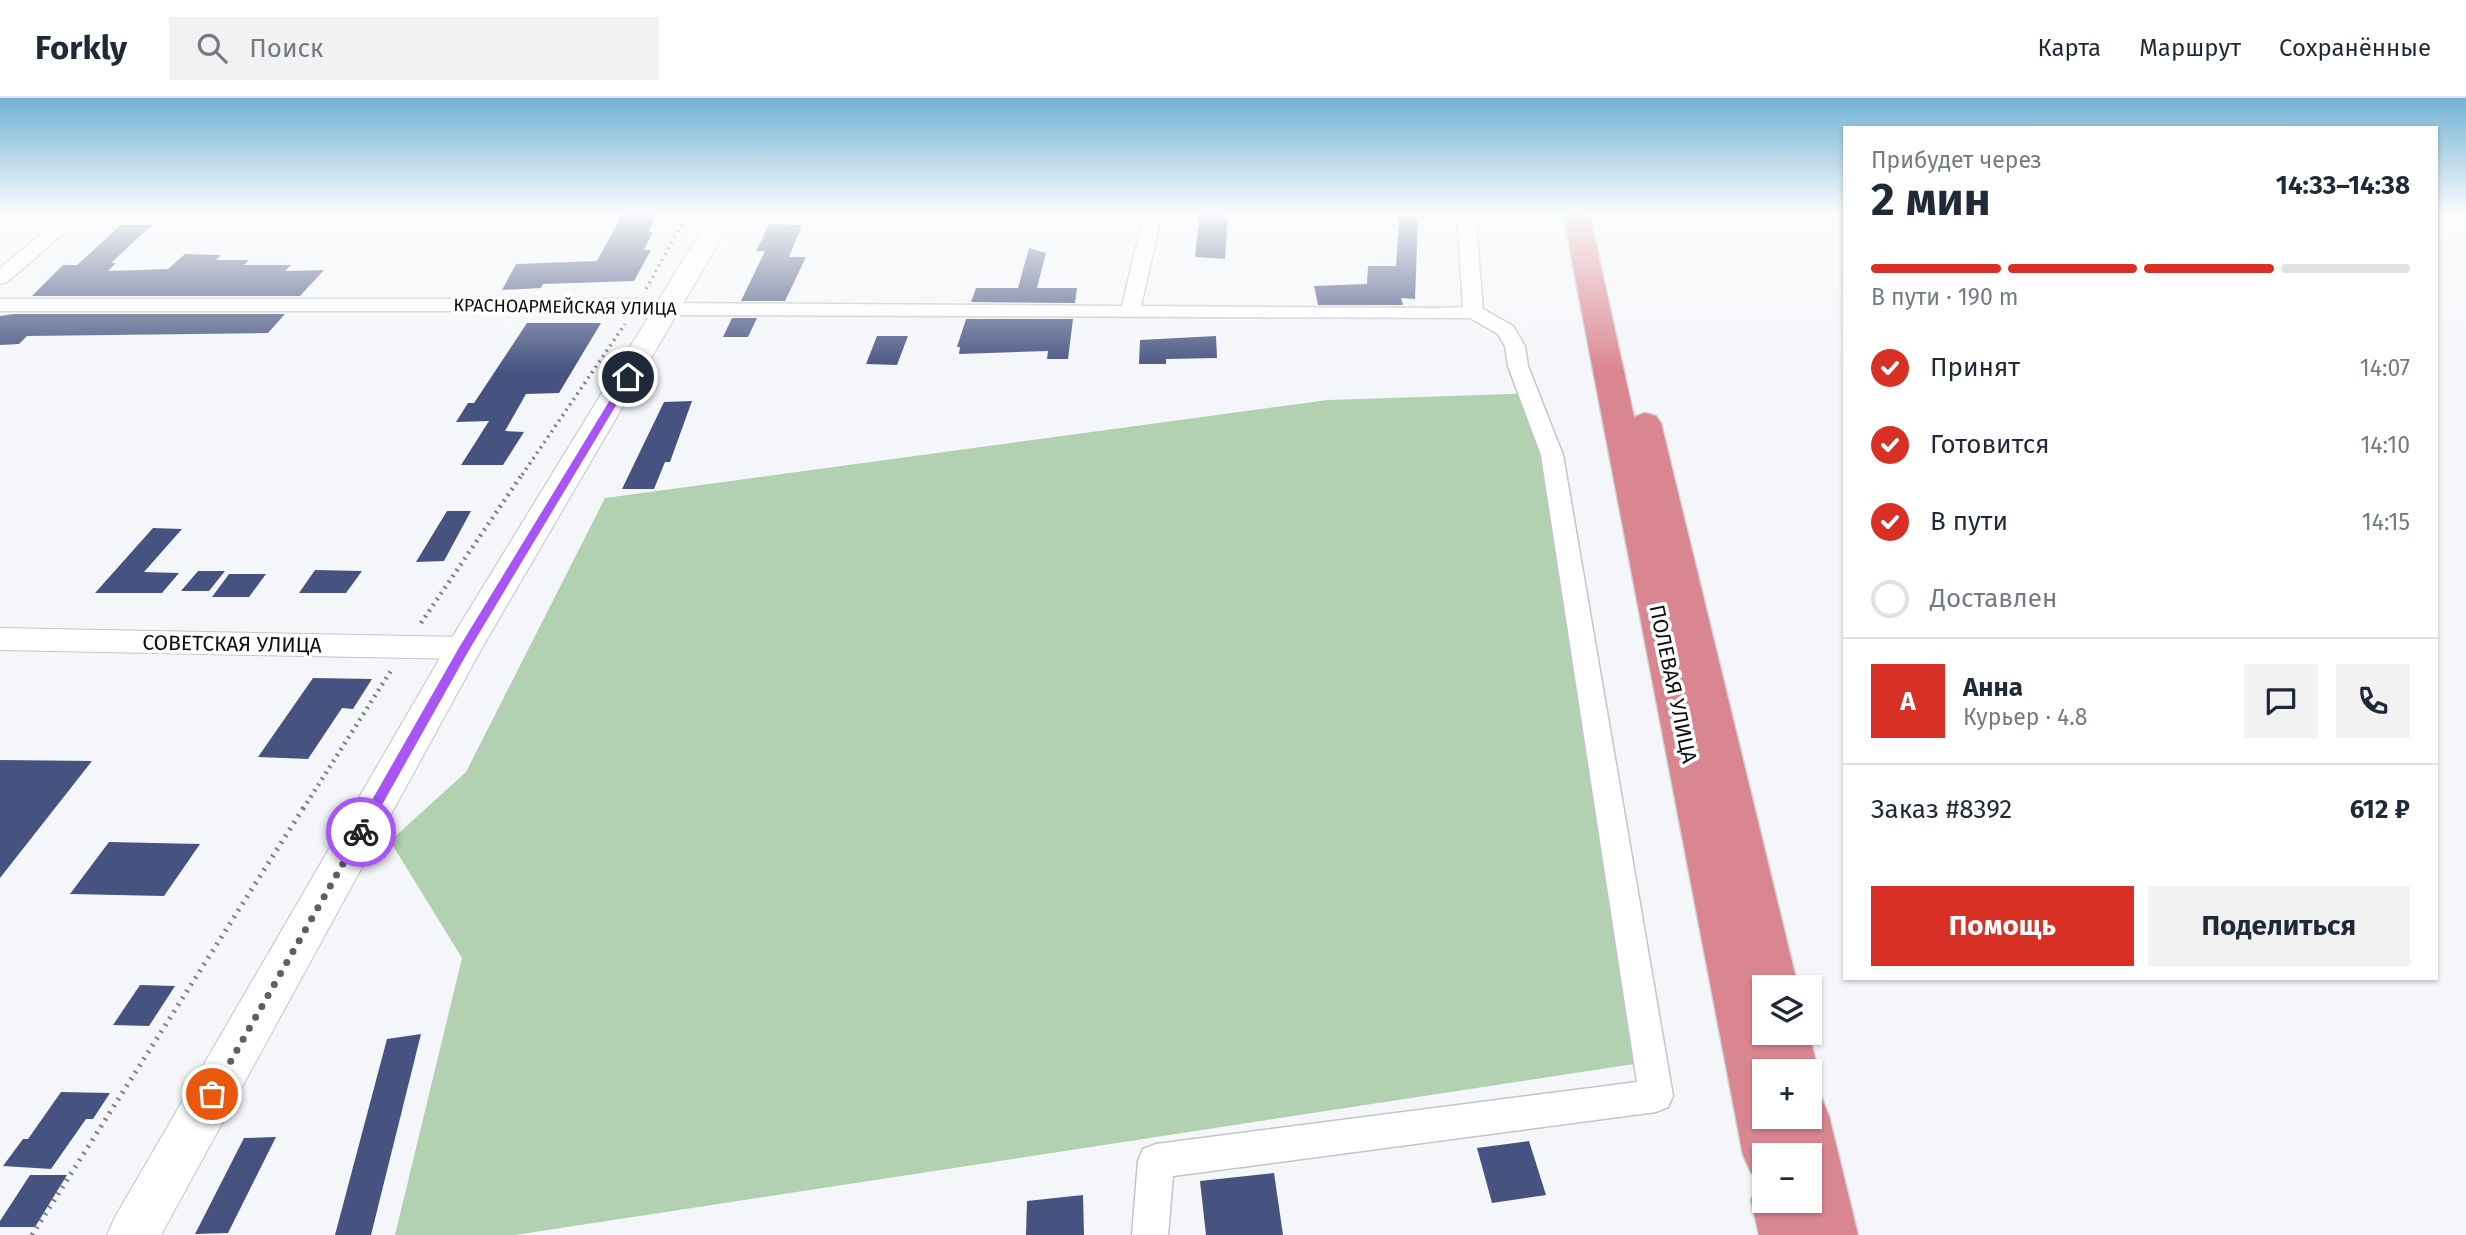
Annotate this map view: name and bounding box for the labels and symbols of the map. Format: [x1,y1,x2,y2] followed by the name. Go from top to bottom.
[453,294,678,320] street label: КРАСНОАРМЕЙСКАЯ УЛИЦА
[598,347,658,407] pin
[1644,602,1702,766] street label: ПОЛЕВАЯ УЛИЦА
[142,629,322,659] street label: СОВЕТСКАЯ УЛИЦА
[326,797,396,867] courier
[182,1064,242,1124] pin

